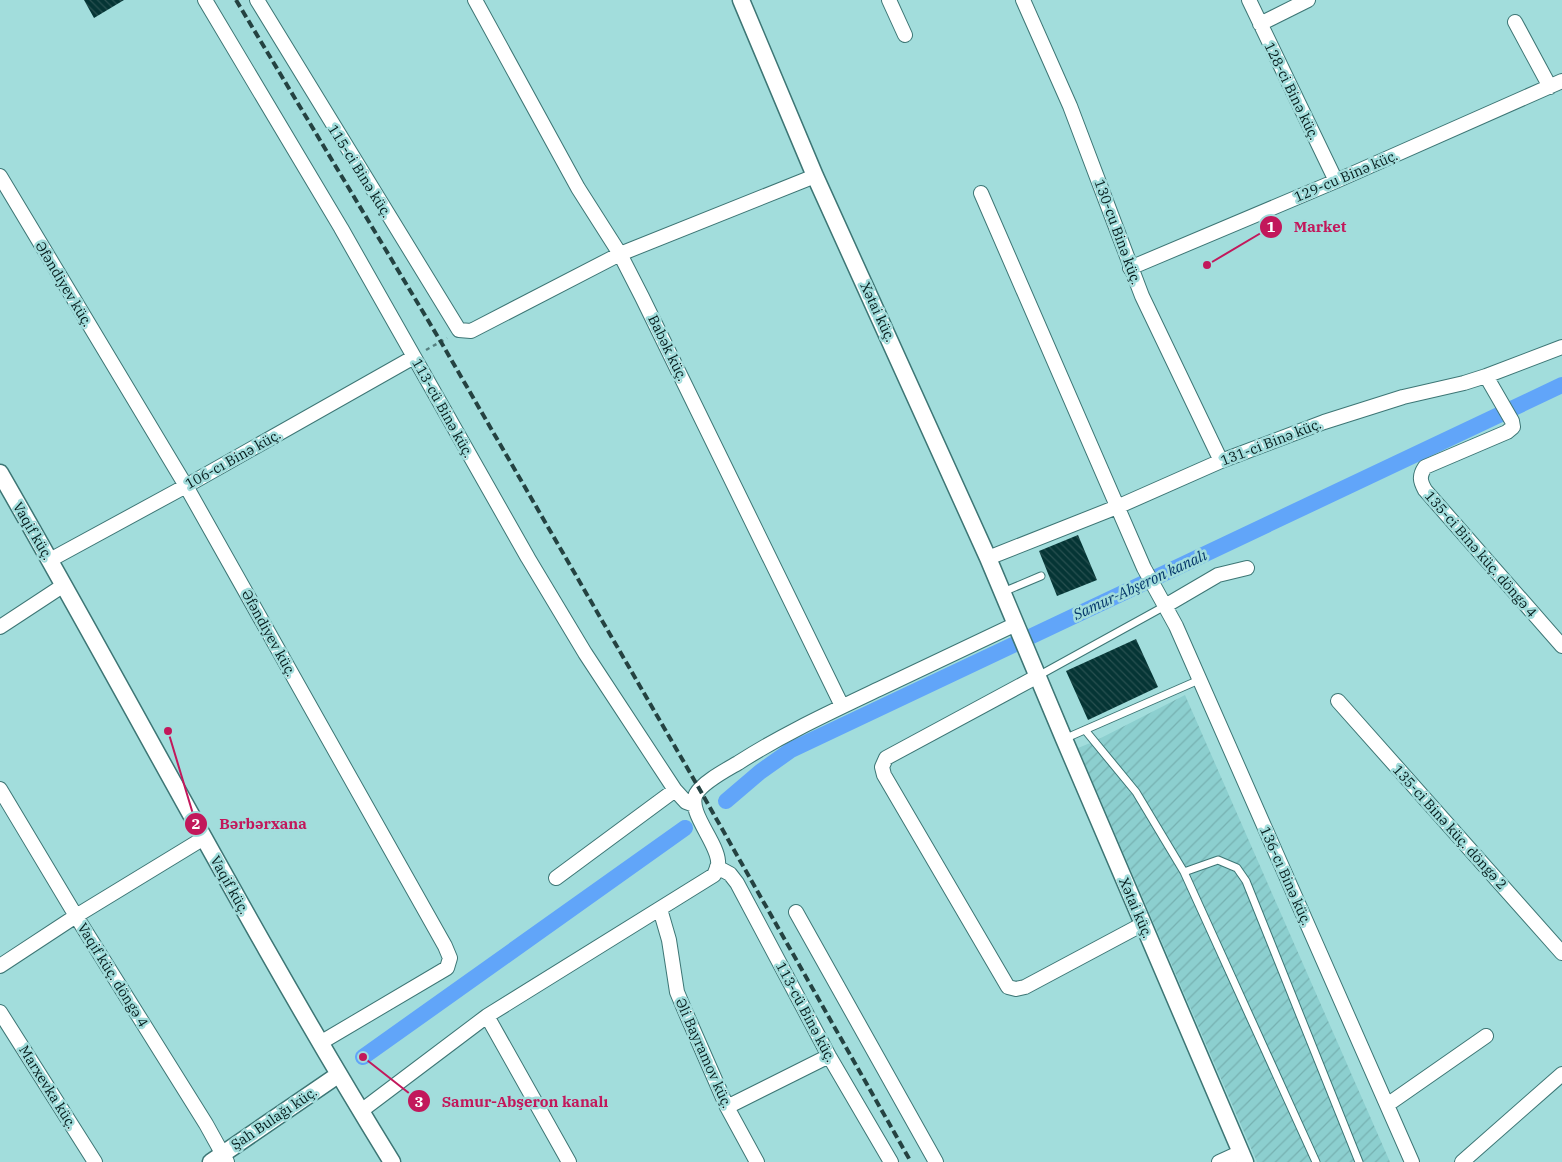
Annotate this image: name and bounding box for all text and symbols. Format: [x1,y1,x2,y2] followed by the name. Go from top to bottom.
[1261,39,1323,143] street label: 128-ci Binə küç.
[324,121,396,221] street label: 115-ci Binə küç.
[1291,146,1401,206] street label: 129-cu Binə küç.
[1091,177,1145,287] street label: 130-cu Binə küç.
[1259,212,1356,242] callout: Market
[1266,217,1276,236] text: 1
[1294,217,1347,236] text: Market
[31,238,97,330] street label: Əfəndiyev küç.
[856,279,900,345] street label: Xətai küç.
[644,312,692,384] street label: Babək küç.
[408,355,478,461] street label: 113-cü Binə küç.
[1218,414,1324,470] street label: 131-ci Binə küç.
[182,425,284,493] street label: 106-cı Binə küç.
[1421,487,1541,621] street label: 135-ci Binə küç. döngə 4
[9,499,57,563] street label: Vaqif küç.
[1069,545,1210,624] water label: Samur-Abşeron kanalı
[238,586,300,680] street label: Əfəndiyev küç.
[1389,761,1511,893] street label: 135-ci Binə küç. döngə 2
[184,809,317,839] callout: Bərbərxana
[191,814,201,833] text: 2
[219,814,307,833] text: Bərbərxana
[1256,824,1316,928] street label: 136-cı Binə küç.
[207,853,253,917] street label: Vaqif küç.
[1115,875,1157,941] street label: Xətai küç.
[74,920,152,1030] street label: Vaqif küç. döngə 4
[772,959,840,1065] street label: 113-cü Binə küç.
[672,995,736,1111] street label: Əli Bayramov küç.
[15,1042,81,1132] street label: Marxevka küç.
[227,1083,321,1153] street label: Şah Bulağı küç.
[407,1086,618,1116] callout: Samur-Abşeron kanalı
[414,1092,424,1111] text: 3
[442,1092,608,1111] text: Samur-Abşeron kanalı

